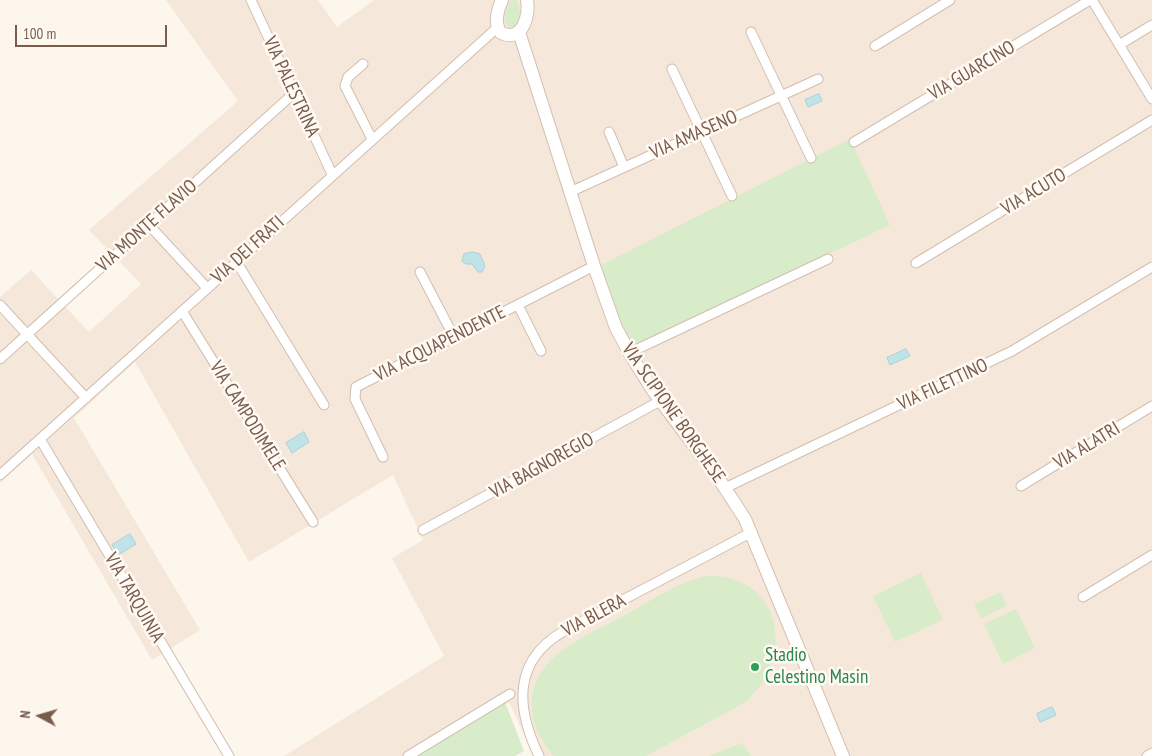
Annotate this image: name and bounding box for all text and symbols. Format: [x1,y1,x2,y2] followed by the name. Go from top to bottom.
[18,15,170,47] scale bar
[23,24,56,43] text: 100 m
[258,33,324,141] street label: VIA PALESTRINA
[925,36,1019,106] street label: VIA GUARCINO
[647,106,741,164] street label: VIA AMASENO
[997,164,1071,220] street label: VIA ACUTO
[92,175,202,277] street label: VIA MONTE FLAVIO
[207,211,289,289] street label: VIA DEI FRATI
[371,301,509,387] street label: VIA ACQUAPENDENTE
[616,339,730,487] street label: VIA SCIPIONE BORGHESE
[894,354,992,416] street label: VIA FILETTINO
[204,357,290,475] street label: VIA CAMPODIMELE
[1050,417,1124,475] street label: VIA ALATRI
[486,428,598,504] street label: VIA BAGNOREGIO
[99,549,169,647] street label: VIA TARQUINIA
[558,590,630,642] street label: VIA BLERA
[765,645,868,689] place label: Stadio Celestino Masin
[749,661,761,673] marker: Stadio Celestino Masin
[15,691,65,741] north arrow
[16,710,34,719] text: N

